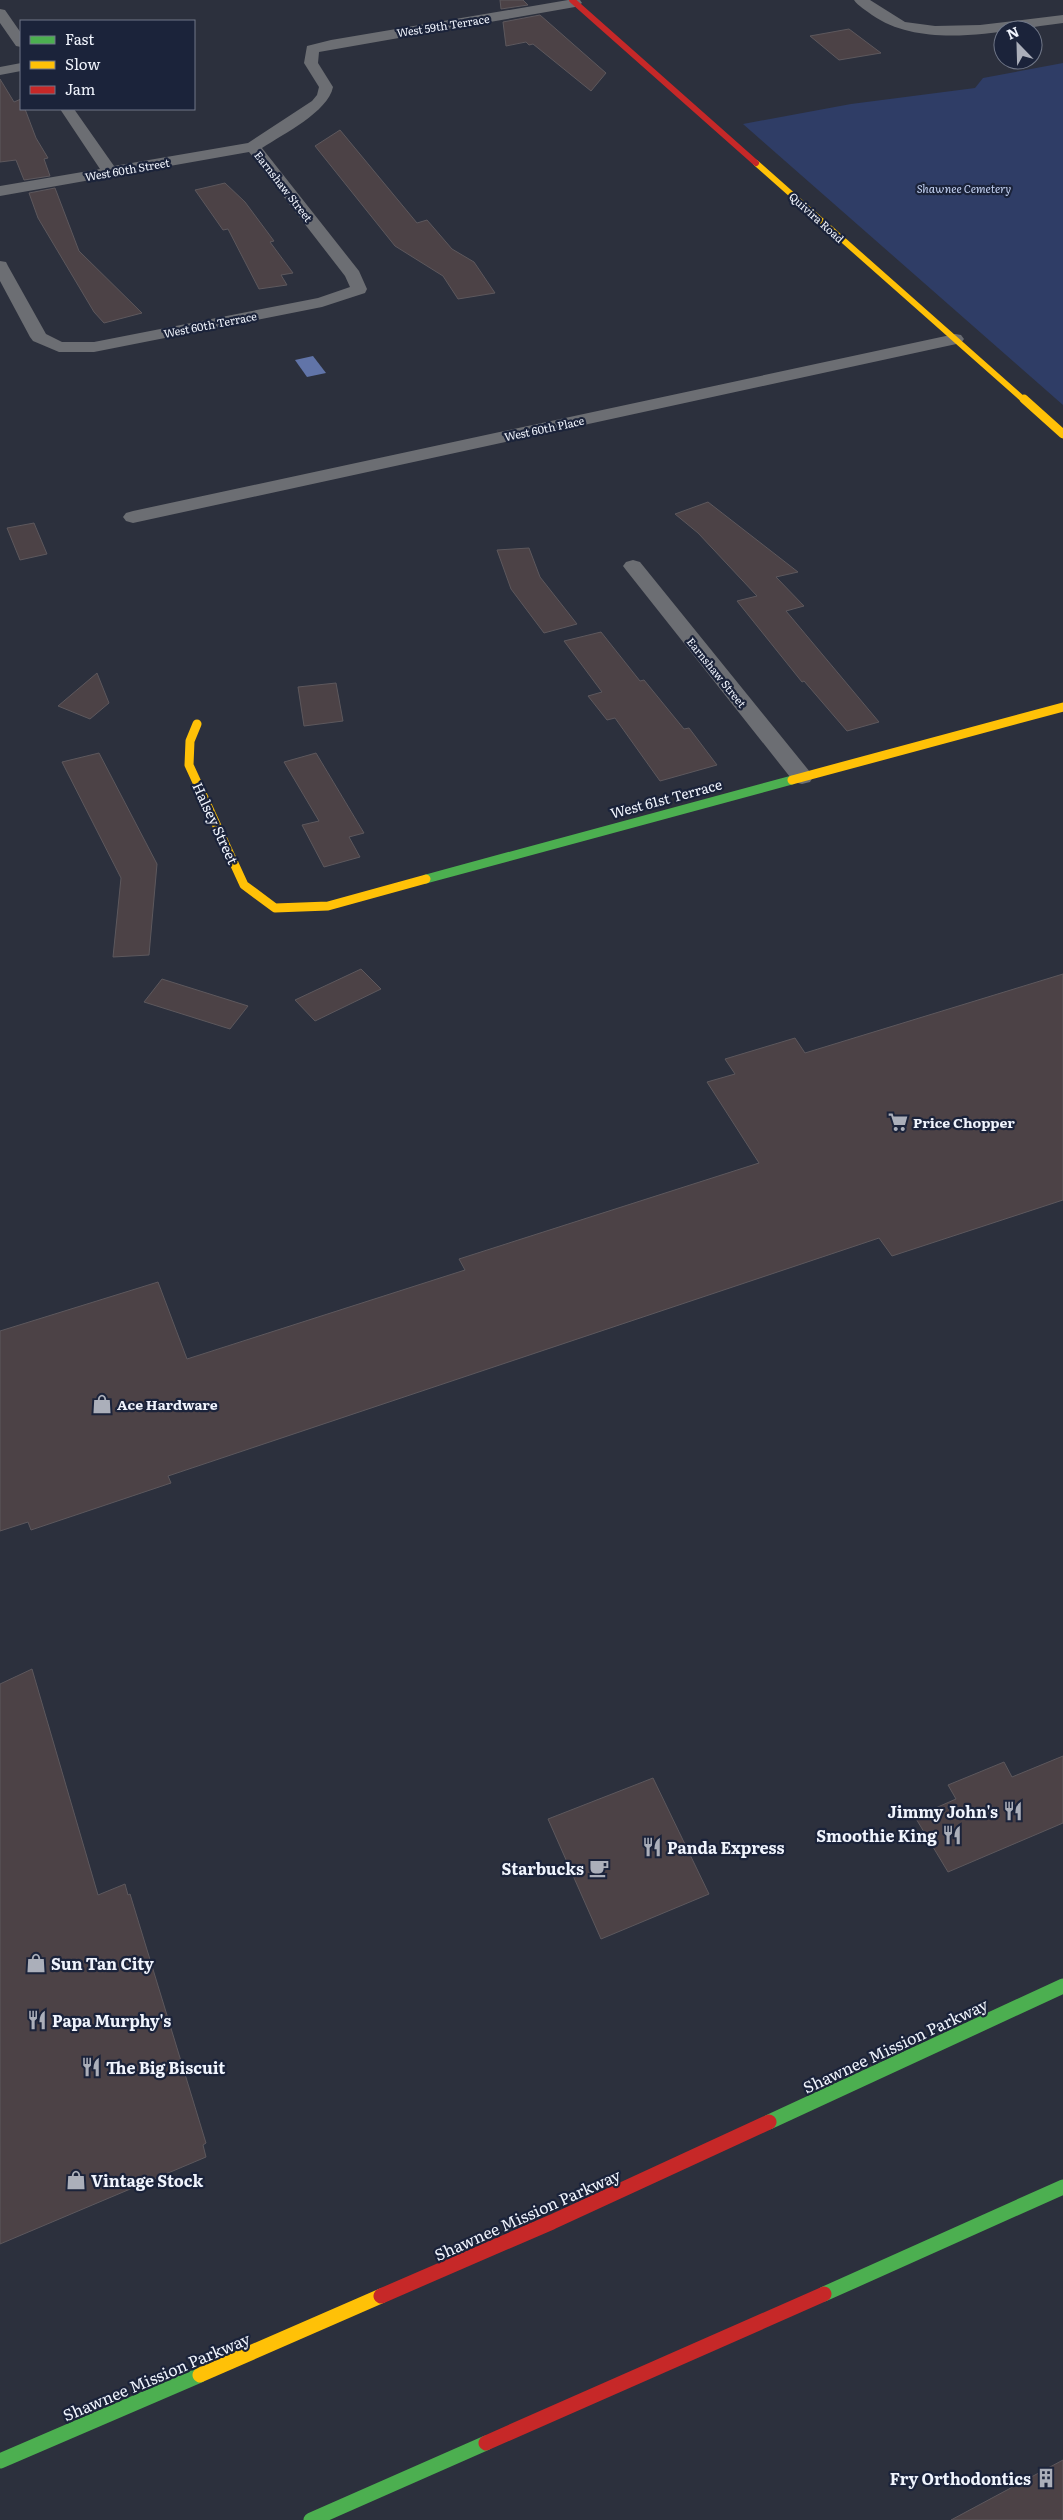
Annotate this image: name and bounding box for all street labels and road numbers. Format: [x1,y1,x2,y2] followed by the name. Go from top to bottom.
[395,10,491,40] street label: West 59th Terrace
[251,147,317,225] street label: Earnshaw Street
[83,154,171,184] street label: West 60th Street
[786,188,848,246] street label: Quivira Road
[162,307,258,341] street label: West 60th Terrace
[502,412,586,444] street label: West 60th Place
[684,634,751,711] street label: Earnshaw Street
[608,773,724,823] street label: West 61st Terrace
[188,779,244,868] street label: Halsey Street
[799,1991,992,2098] street label: Shawnee Mission Parkway
[430,2162,625,2266] street label: Shawnee Mission Parkway
[58,2325,254,2426] street label: Shawnee Mission Parkway

